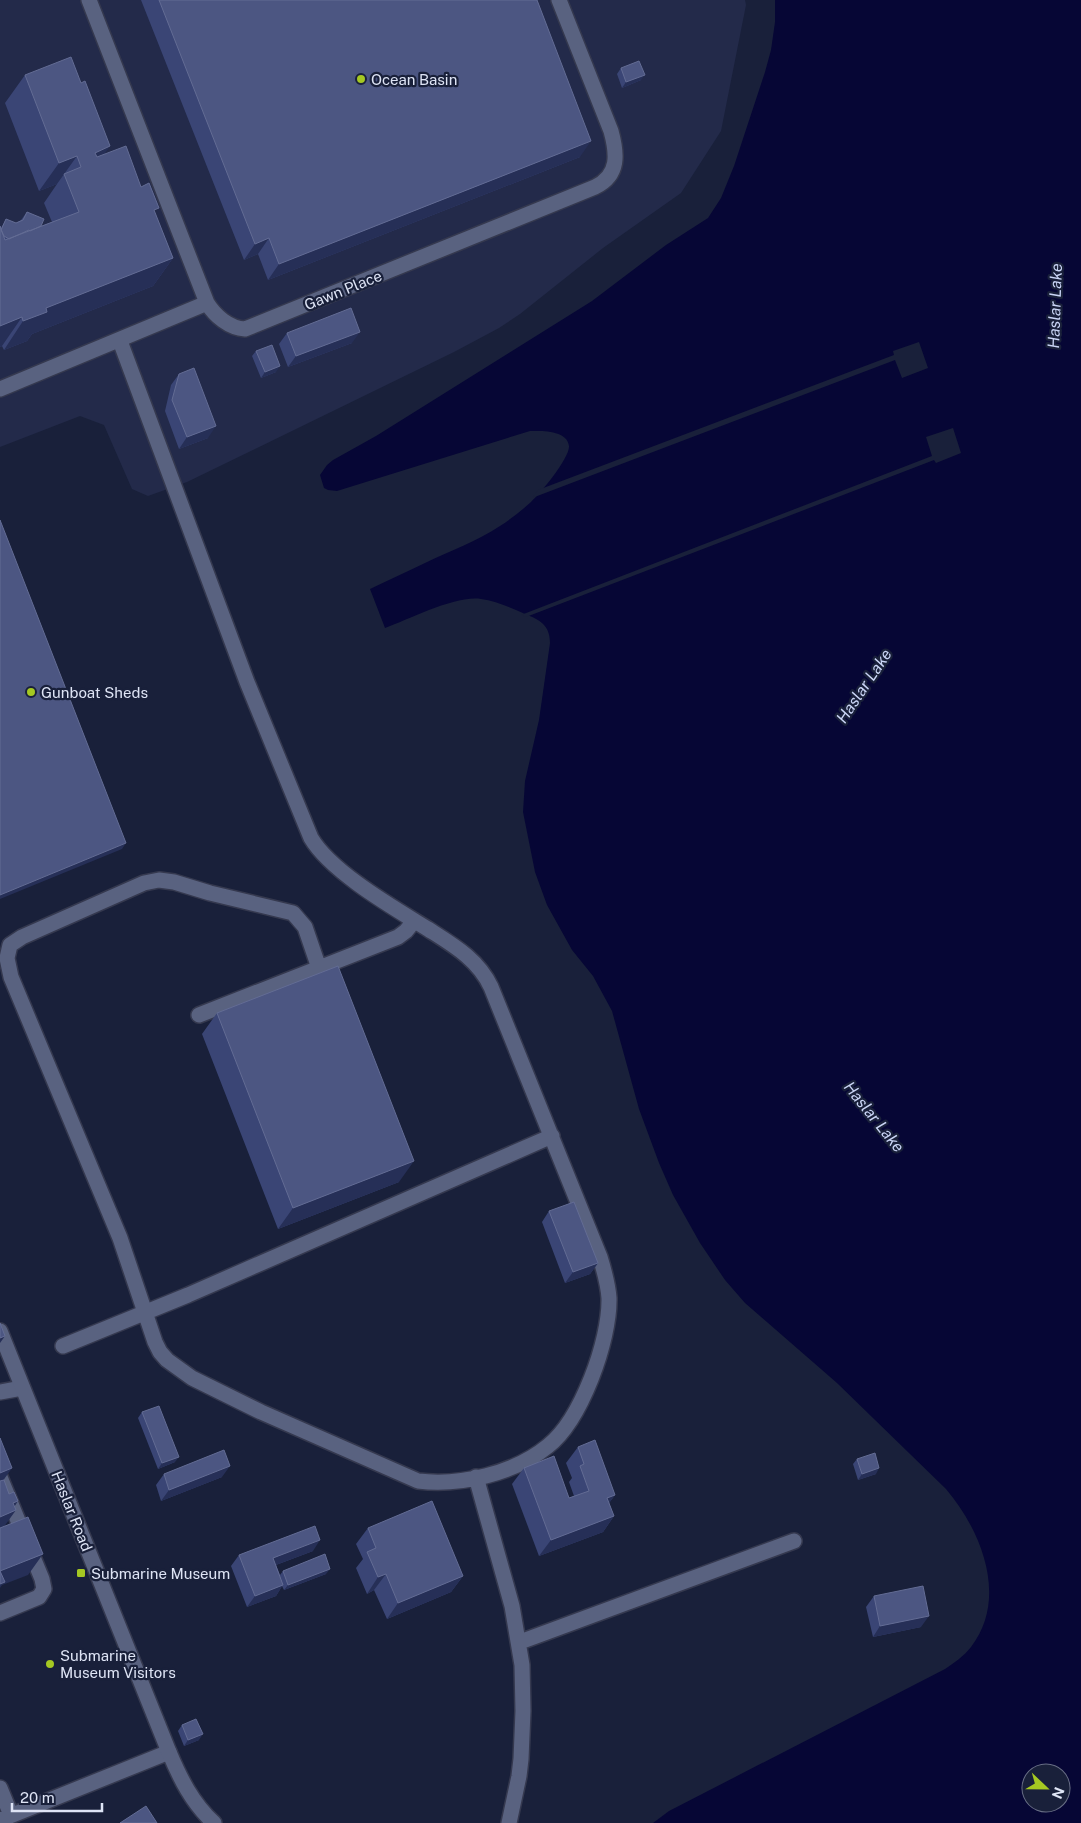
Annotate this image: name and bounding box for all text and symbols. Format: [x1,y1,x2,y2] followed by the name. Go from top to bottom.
[371,71,457,88] place label: Ocean Basin
[355,73,367,85] marker: Ocean Basin
[1044,263,1066,349] water label: Haslar Lake
[302,267,384,313] street label: Gawn Place
[832,645,896,727] water label: Haslar Lake
[41,684,148,701] place label: Gunboat Sheds
[25,686,37,698] marker: Gunboat Sheds
[840,1078,908,1156] water label: Haslar Lake
[48,1468,96,1554] street label: Haslar Road
[91,1565,230,1582] place label: Submarine Museum
[75,1567,87,1579] marker: Submarine Museum
[60,1647,176,1681] place label: Submarine Museum Visitors
[44,1658,56,1670] marker: Submarine Museum Visitors
[1021,1763,1071,1813] north arrow
[12,1780,102,1812] scale bar
[1049,1785,1068,1801] text: N
[20,1789,55,1806] text: 20 m

